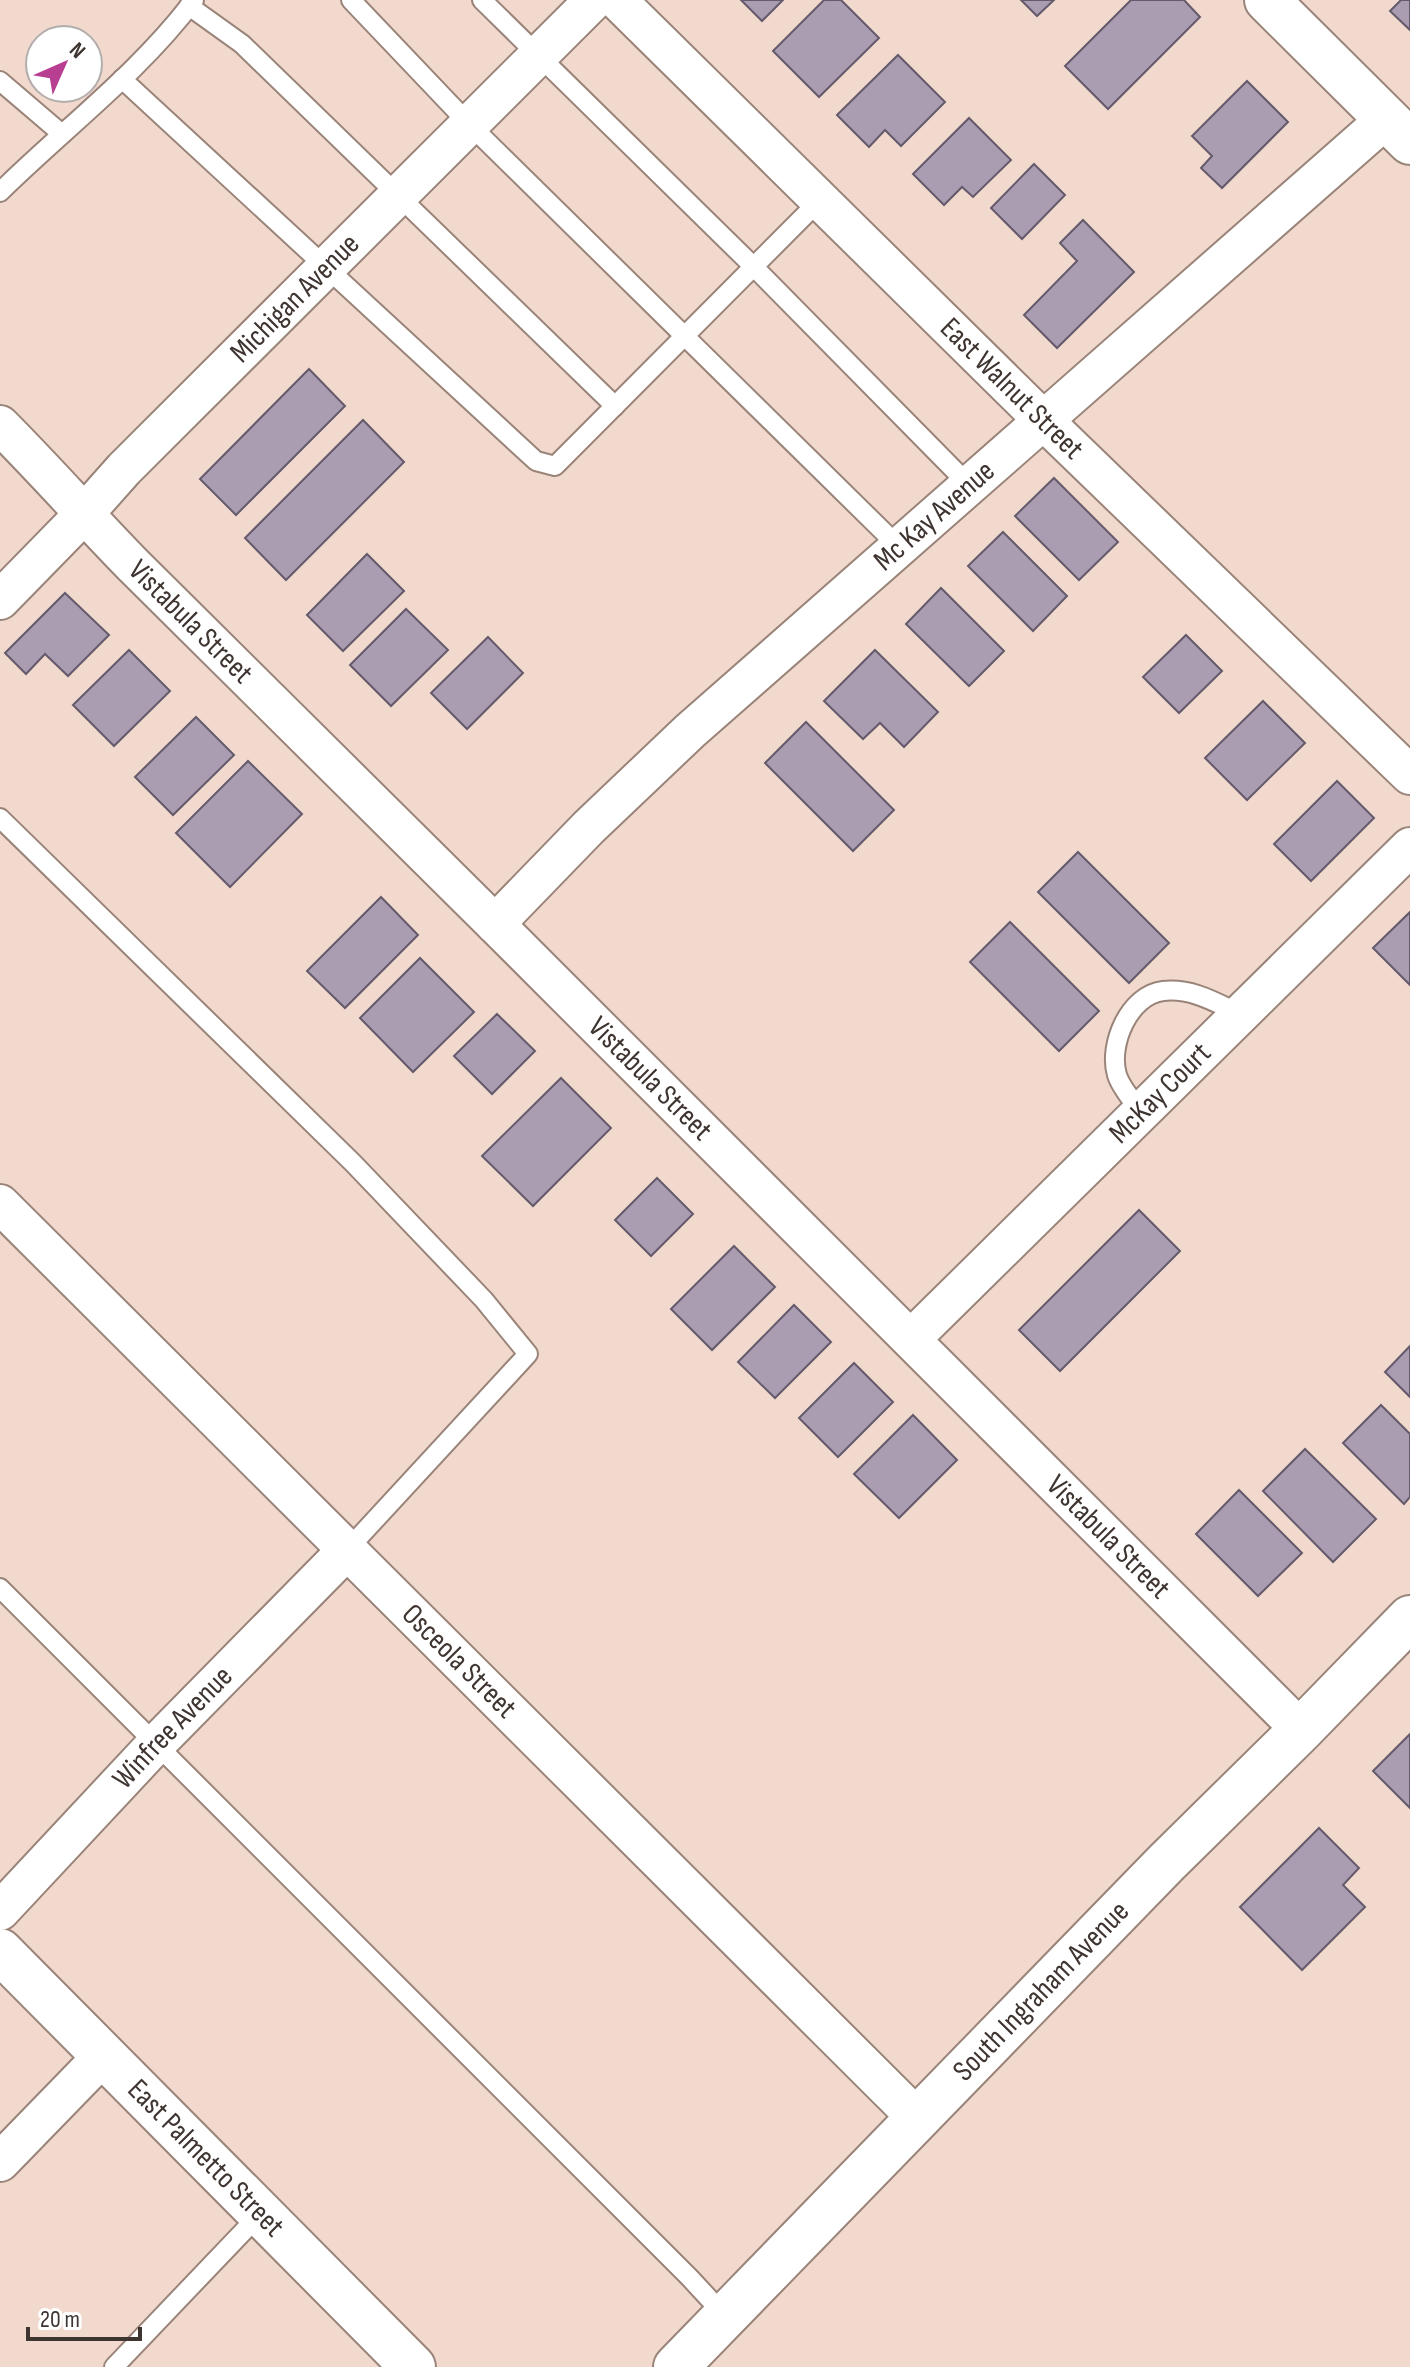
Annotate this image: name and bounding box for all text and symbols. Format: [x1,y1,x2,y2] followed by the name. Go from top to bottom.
[24,24,104,104] north arrow
[63,37,91,65] text: N
[223,226,367,370] street label: Michigan Avenue
[932,311,1091,467] street label: East Walnut Street
[867,453,1002,579] street label: Mc Kay Avenue
[121,553,260,691] street label: Vistabula Street
[580,1009,719,1148] street label: Vistabula Street
[1102,1035,1219,1151] street label: McKay Court
[1039,1468,1178,1607] street label: Vistabula Street
[394,1597,524,1726] street label: Osceola Street
[105,1659,240,1797] street label: Winfree Avenue
[946,1894,1137,2089] street label: South Ingraham Avenue
[120,2072,292,2245] street label: East Palmetto Street
[28,2291,140,2341] scale bar
[40,2305,80,2334] text: 20 m

